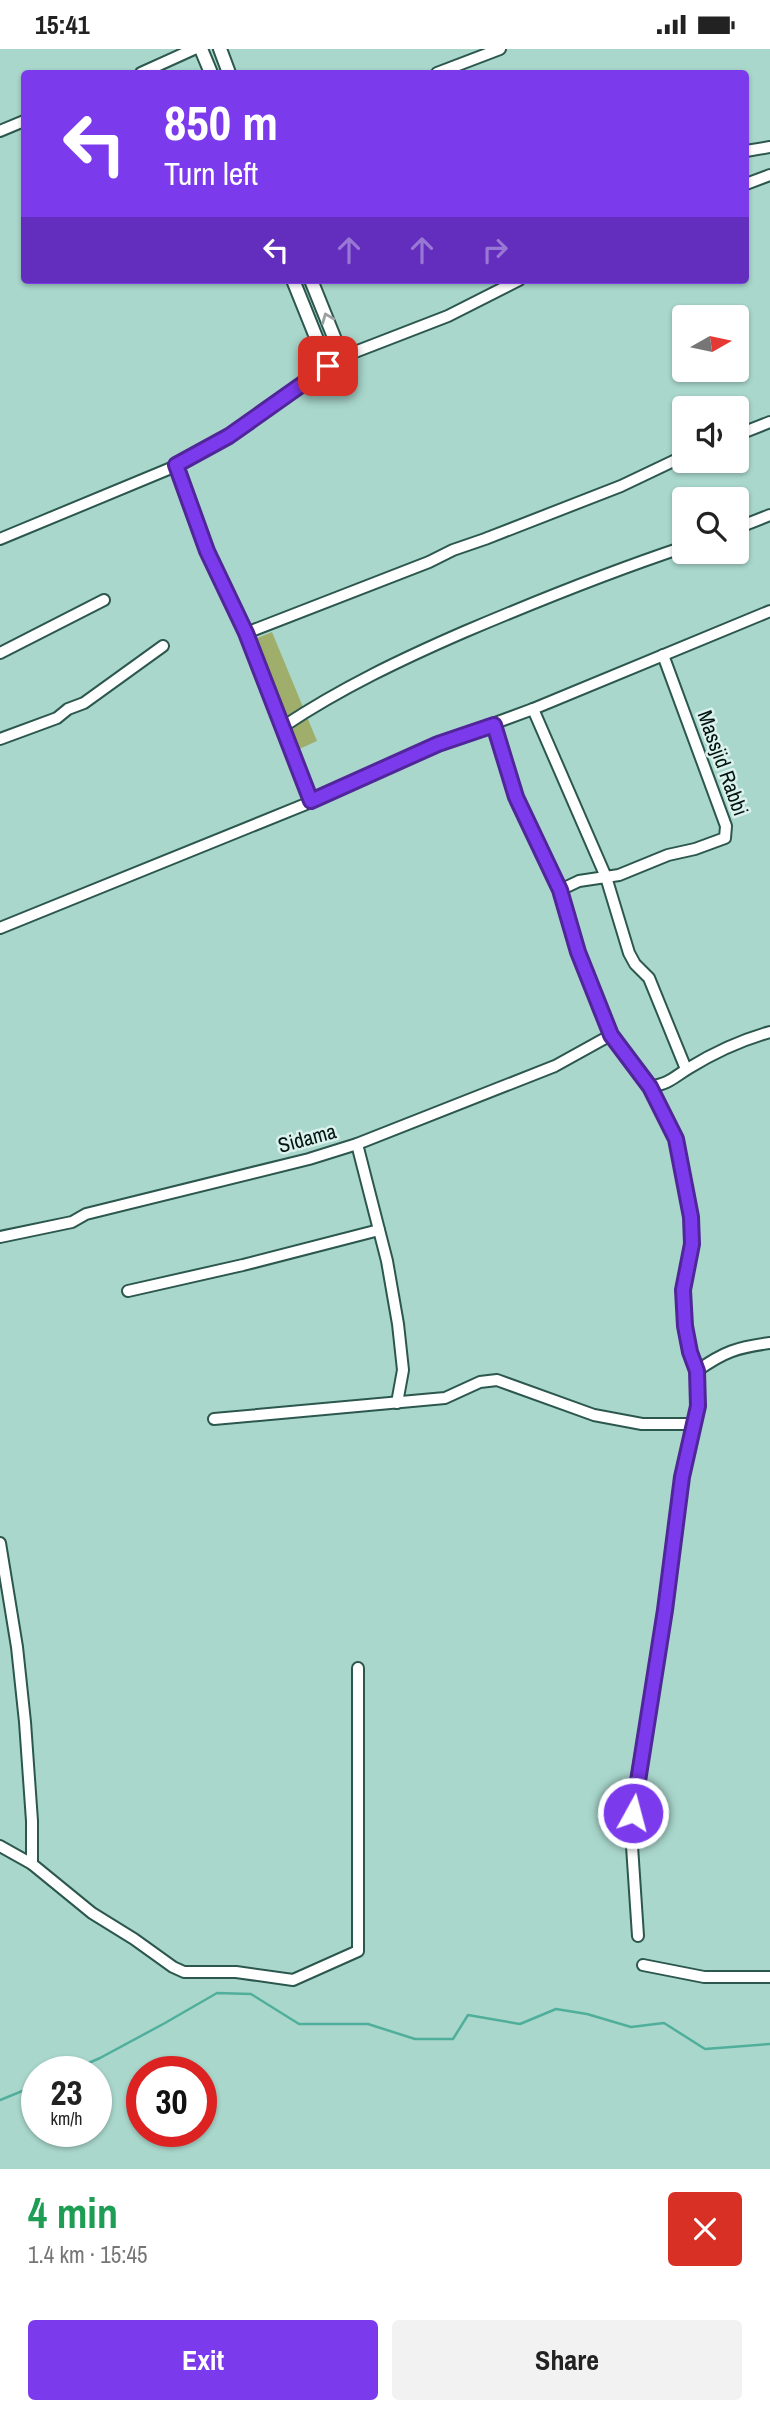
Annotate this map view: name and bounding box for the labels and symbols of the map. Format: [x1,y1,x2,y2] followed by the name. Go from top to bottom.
[672,305,749,381] north arrow
[321,313,335,325] one-way arrow
[298,336,358,396] pin
[691,706,755,820] street label: Massjid Rabbi
[275,1116,340,1160] street label: Sidama
[596,1776,670,1850] position arrow
[126,2056,217,2147] speed limit sign: 30

